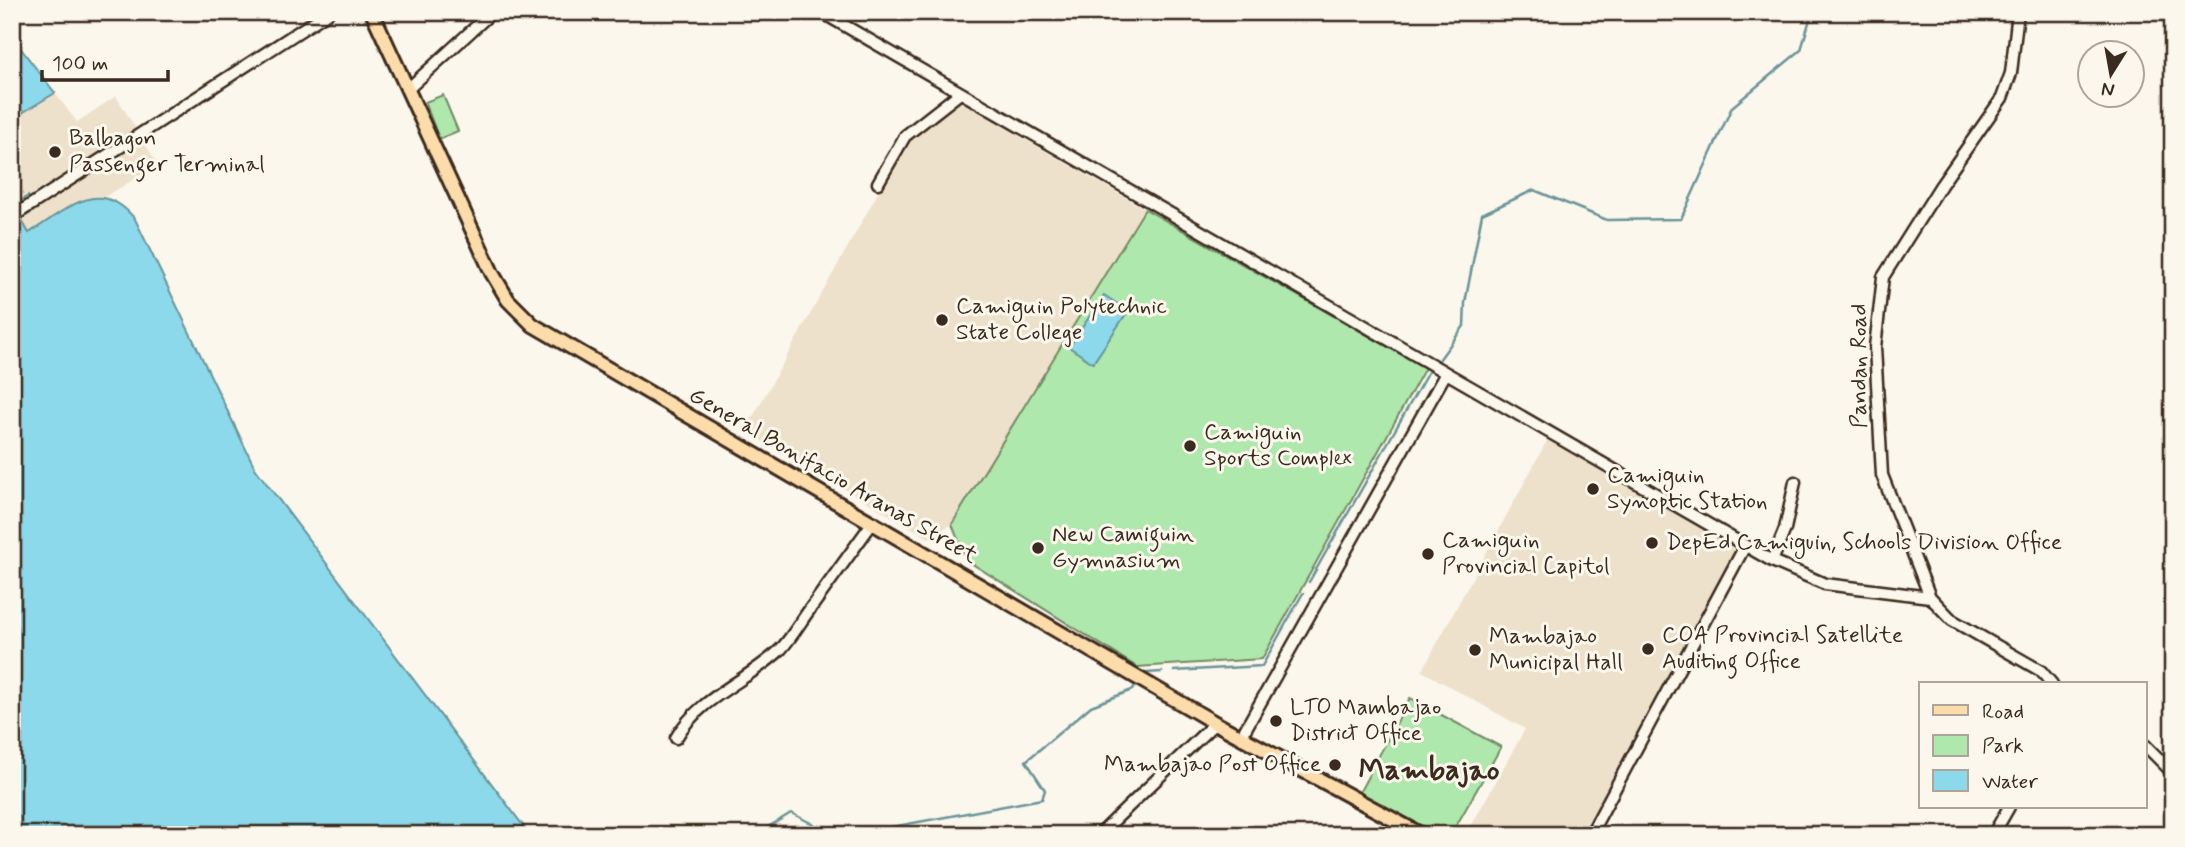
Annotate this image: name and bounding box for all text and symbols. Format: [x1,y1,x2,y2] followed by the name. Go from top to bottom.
[42,38,168,82] scale bar
[2076,38,2146,108] north arrow
[52,50,108,78] text: 100 m
[2099,76,2117,103] text: N
[69,124,265,182] place label: Balbagon Passenger Terminal
[47,144,63,160] marker: Balbagon Passenger Terminal
[956,292,1167,348] place label: Camiguin Polytechnic State College
[1845,304,1875,428] street label: Pandan Road
[934,312,950,328] marker: Camiguin Polytechnic State College
[683,381,983,571] street label: General Bonifacio Aranas Street
[1204,418,1352,474] place label: Camiguin Sports Complex
[1182,438,1198,454] marker: Camiguin Sports Complex
[1607,461,1768,517] place label: Camiguin Synoptic Station
[1585,481,1601,497] marker: Camiguin Synoptic Station
[1052,520,1194,576] place label: New Camiguin Gymnasium
[1442,526,1610,582] place label: Camiguin Provincial Capitol
[1666,528,2062,560] place label: DepEd Camiguin, Schools Division Office
[1644,535,1660,551] marker: DepEd Camiguin, Schools Division Office
[1030,540,1046,556] marker: New Camiguin Gymnasium
[1420,546,1436,562] marker: Camiguin Provincial Capitol
[1662,621,1903,679] place label: COA Provincial Satellite Auditing Office
[1489,622,1623,678] place label: Mambajao Municipal Hall
[1640,641,1656,657] marker: COA Provincial Satellite Auditing Office
[1467,642,1483,658] marker: Mambajao Municipal Hall
[1919,682,2146,808] legend
[1290,693,1441,749] place label: LTO Mambajao District Office
[1982,698,2024,726] text: Road
[1268,713,1284,729] marker: LTO Mambajao District Office
[1982,732,2024,760] text: Park
[1104,750,1321,780] place label: Mambajao Post Office
[1359,751,1500,790] district label: Mambajao
[1327,757,1343,773] marker: Mambajao Post Office
[1982,768,2038,796] text: Water

